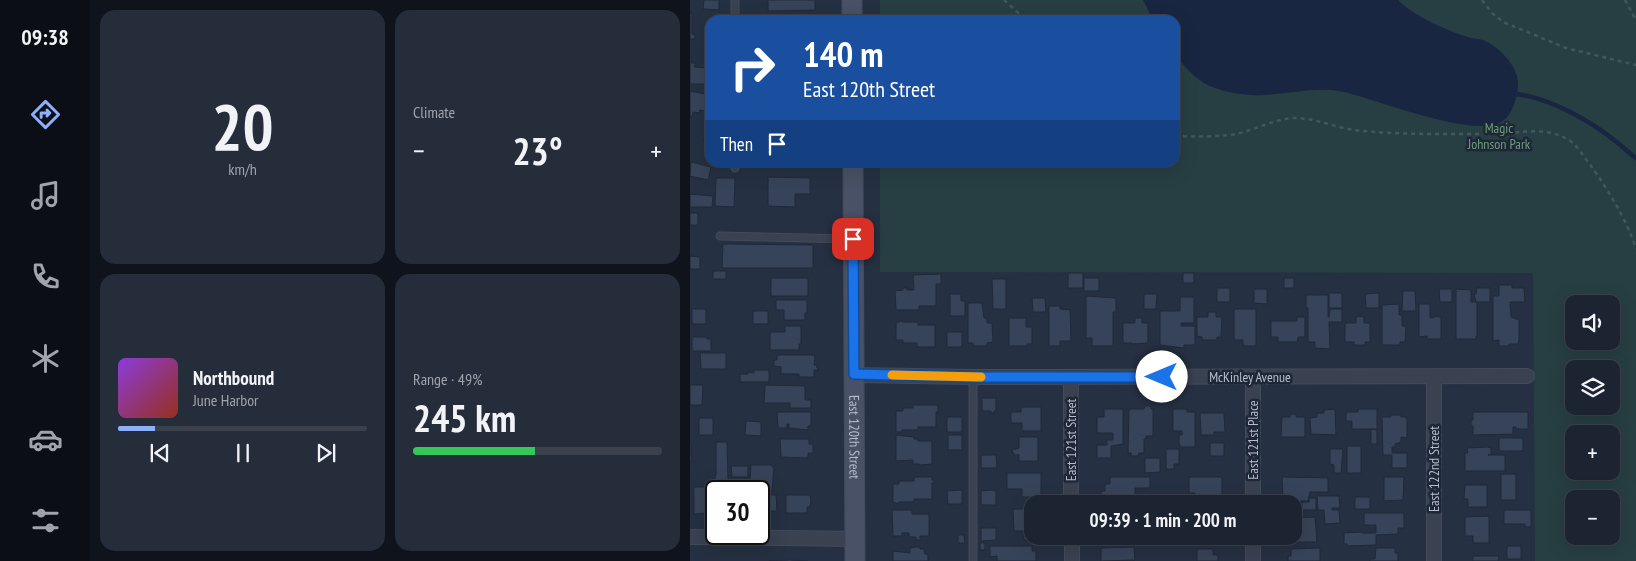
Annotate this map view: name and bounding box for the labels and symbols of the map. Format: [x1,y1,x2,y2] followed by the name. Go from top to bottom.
[1467,119,1531,153] park label: Magic Johnson Park
[832,218,874,260] pin
[1135,350,1187,402] position arrow
[1209,368,1291,386] street label: McKinley Avenue
[845,395,864,479] street label: East 120th Street
[1062,399,1080,481] street label: East 121st Street
[1244,400,1262,480] street label: East 121st Place
[1425,426,1443,512] street label: East 122nd Street
[705,480,770,545] speed limit sign: 30

